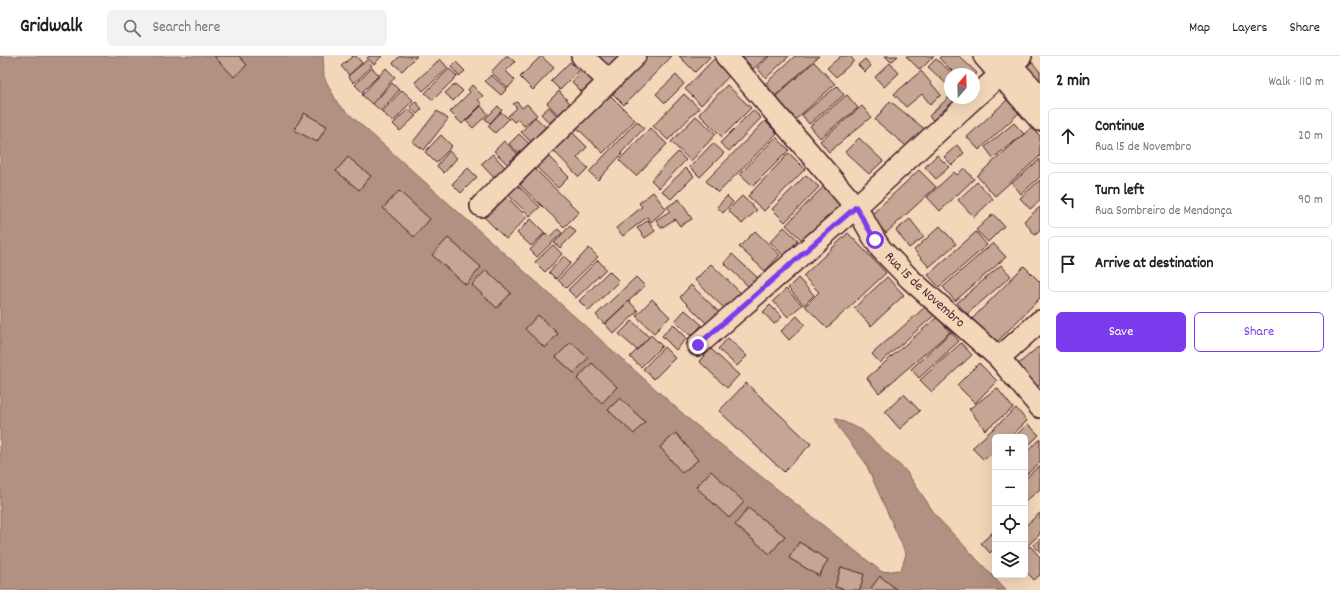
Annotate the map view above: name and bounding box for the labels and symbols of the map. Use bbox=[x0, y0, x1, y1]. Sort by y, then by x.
north arrow bbox=[944, 68, 980, 104]
route start bbox=[866, 231, 884, 249]
street label: Rua 15 de Novembro bbox=[879, 248, 969, 333]
route end bbox=[689, 336, 707, 354]

